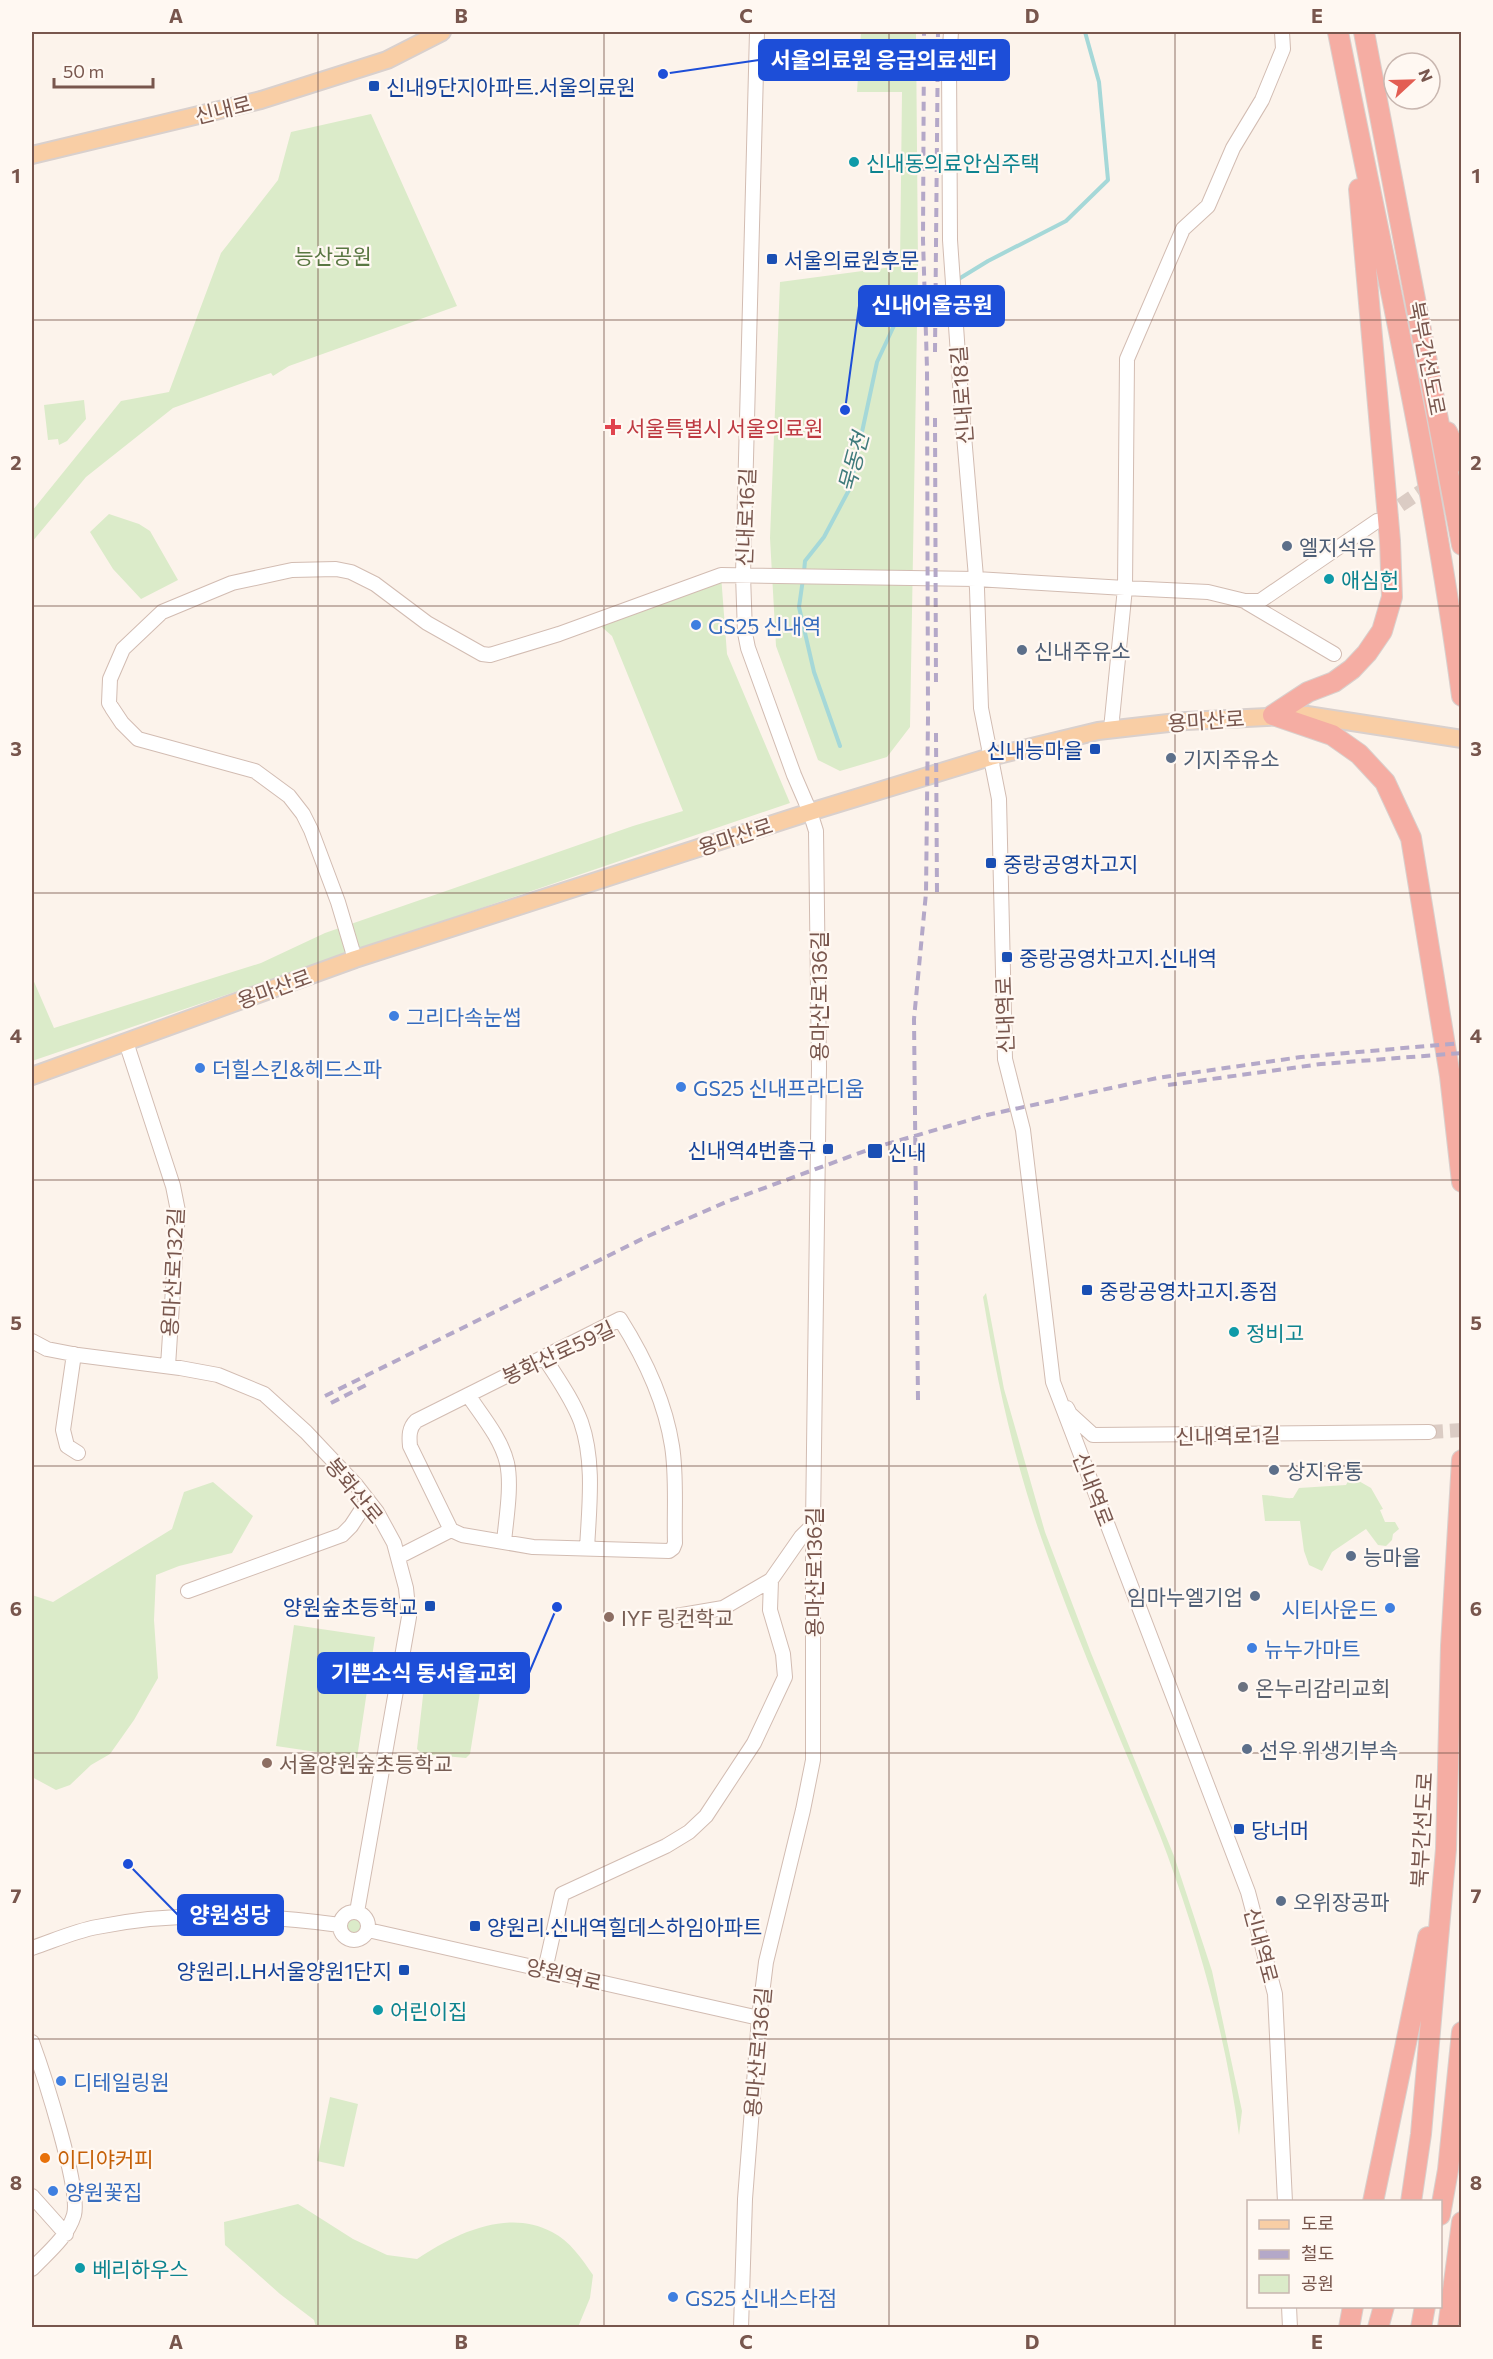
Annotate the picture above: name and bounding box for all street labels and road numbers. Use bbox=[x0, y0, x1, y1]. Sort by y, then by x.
street label: 신내로 bbox=[192, 90, 254, 128]
street label: 북부간선도로 bbox=[1405, 299, 1451, 417]
street label: 신내로18길 bbox=[945, 345, 977, 445]
street label: 신내로16길 bbox=[731, 467, 759, 567]
street label: 용마산로 bbox=[1167, 705, 1245, 735]
street label: 용마산로 bbox=[694, 812, 776, 860]
street label: 용마산로136길 bbox=[806, 931, 831, 1061]
street label: 용마산로 bbox=[233, 963, 315, 1013]
street label: 신내역로 bbox=[990, 976, 1018, 1054]
street label: 용마산로132길 bbox=[156, 1207, 188, 1337]
street label: 봉화산로59길 bbox=[498, 1315, 618, 1389]
street label: 신내역로1길 bbox=[1175, 1422, 1281, 1448]
street label: 신내역로 bbox=[1068, 1448, 1120, 1530]
street label: 봉화산로 bbox=[321, 1452, 389, 1528]
street label: 용마산로136길 bbox=[801, 1507, 826, 1637]
street label: 북부간선도로 bbox=[1405, 1771, 1437, 1889]
street label: 신내역로 bbox=[1240, 1904, 1284, 1986]
street label: 양원역로 bbox=[524, 1953, 604, 1995]
street label: 용마산로136길 bbox=[739, 1986, 775, 2118]

